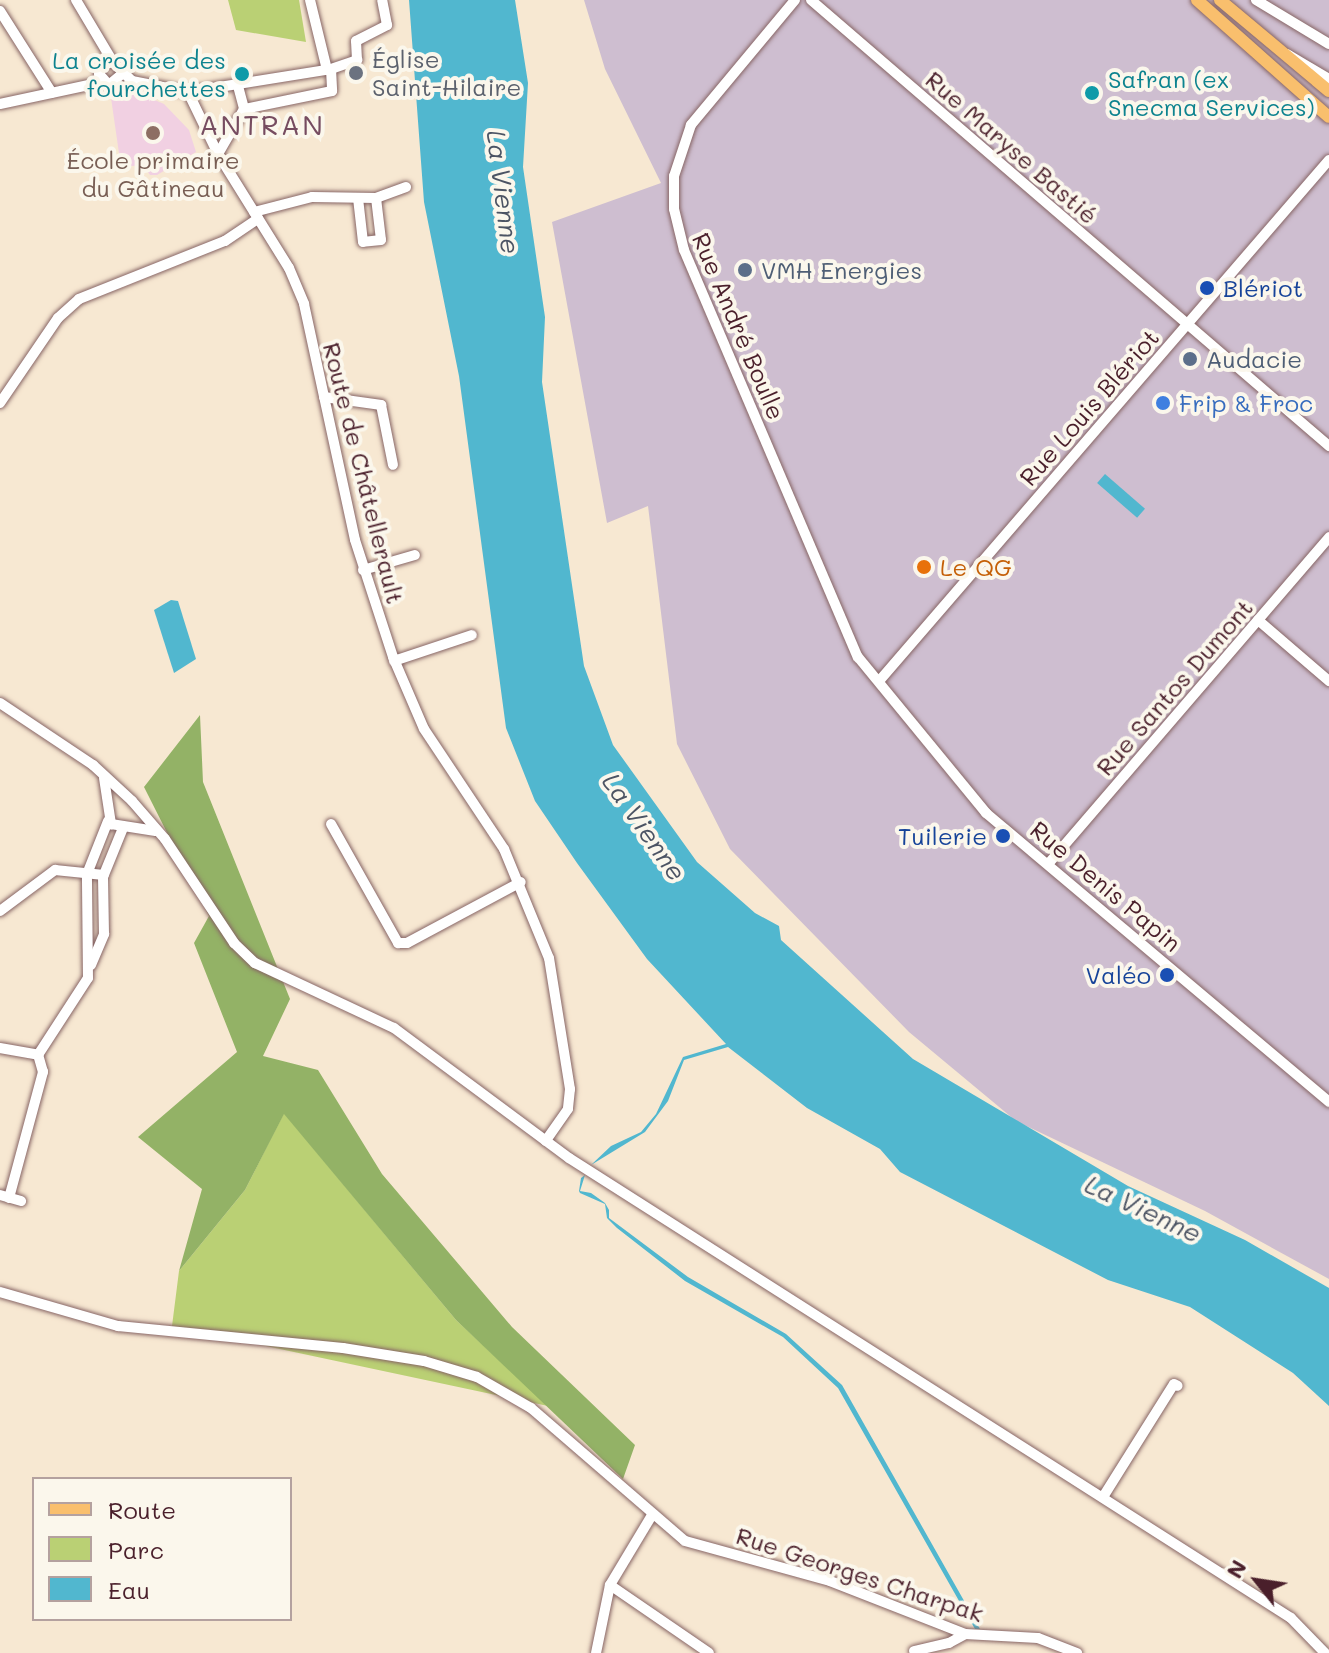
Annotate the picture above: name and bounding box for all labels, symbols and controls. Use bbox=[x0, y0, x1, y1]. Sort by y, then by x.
place label: Église Saint-Hilaire bbox=[372, 45, 521, 101]
place label: La croisée des fourchettes bbox=[52, 46, 226, 102]
marker: Église Saint-Hilaire bbox=[347, 64, 365, 82]
marker: La croisée des fourchettes bbox=[233, 65, 251, 83]
street label: Rue Maryse Bastié bbox=[920, 65, 1104, 229]
place label: Safran (ex Snecma Services) bbox=[1108, 65, 1315, 121]
marker: Safran (ex Snecma Services) bbox=[1083, 84, 1101, 102]
district label: ANTRAN bbox=[199, 107, 325, 141]
marker: École primaire du Gâtineau bbox=[144, 124, 162, 142]
water label: La Vienne bbox=[480, 128, 526, 256]
place label: École primaire du Gâtineau bbox=[66, 146, 240, 202]
street label: Rue André Boulle bbox=[687, 228, 791, 424]
place label: VMH Energies bbox=[761, 256, 922, 284]
marker: VMH Energies bbox=[736, 261, 754, 279]
place label: Blériot bbox=[1223, 274, 1303, 302]
marker: Blériot bbox=[1198, 279, 1216, 297]
street label: Rue Louis Blériot bbox=[1013, 323, 1165, 491]
street label: Route de Châtellerault bbox=[318, 339, 410, 607]
place label: Audacie bbox=[1206, 345, 1302, 373]
marker: Audacie bbox=[1181, 350, 1199, 368]
place label: Frip & Froc bbox=[1179, 389, 1313, 417]
marker: Frip & Froc bbox=[1154, 394, 1172, 412]
place label: Le QG bbox=[940, 553, 1012, 581]
marker: Le QG bbox=[915, 558, 933, 576]
street label: Rue Santos Dumont bbox=[1090, 593, 1258, 781]
water label: La Vienne bbox=[596, 767, 692, 887]
street label: Rue Denis Papin bbox=[1025, 815, 1187, 957]
place label: Tuilerie bbox=[898, 822, 987, 850]
marker: Tuilerie bbox=[994, 827, 1012, 845]
place label: Valéo bbox=[1086, 961, 1151, 989]
marker: Valéo bbox=[1158, 966, 1176, 984]
water label: La Vienne bbox=[1080, 1169, 1206, 1249]
legend bbox=[32, 1477, 292, 1621]
text: Route bbox=[108, 1494, 176, 1525]
street label: Rue Georges Charpak bbox=[733, 1520, 987, 1628]
text: Parc bbox=[108, 1534, 164, 1565]
north arrow bbox=[1217, 1541, 1297, 1621]
text: N bbox=[1219, 1554, 1253, 1583]
text: Eau bbox=[108, 1574, 150, 1605]

